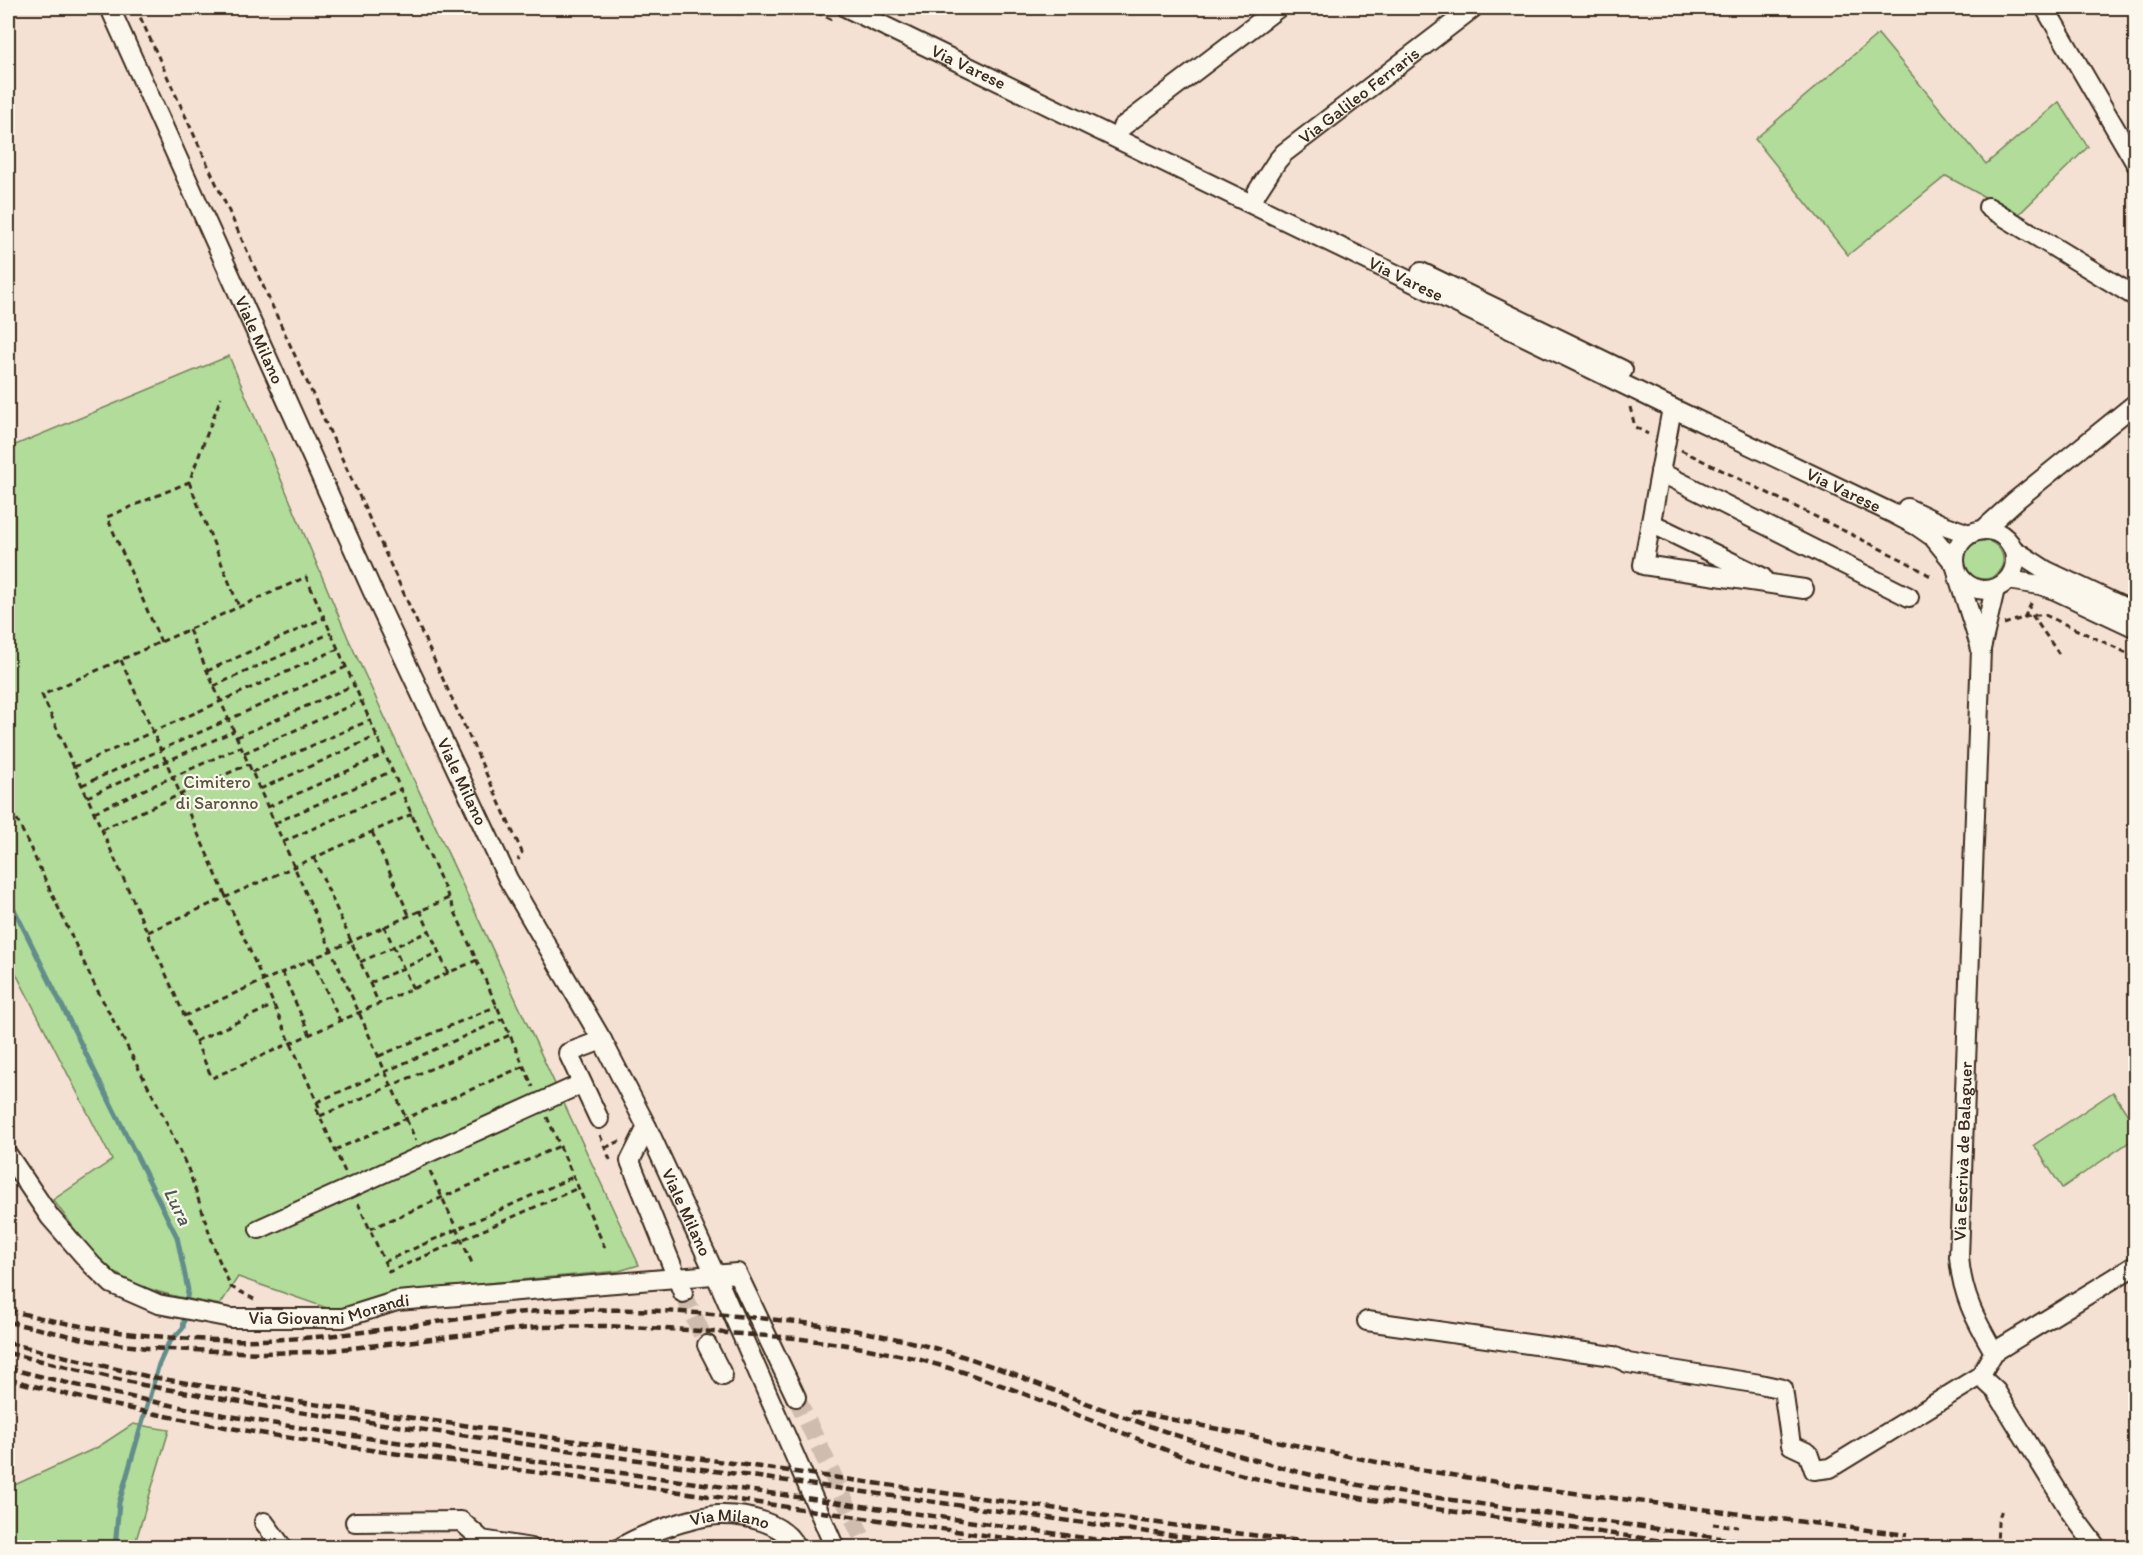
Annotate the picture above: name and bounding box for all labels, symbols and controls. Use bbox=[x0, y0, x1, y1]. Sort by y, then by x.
street label: Via Varese bbox=[927, 39, 1009, 94]
street label: Via Galileo Ferraris bbox=[1294, 42, 1424, 149]
street label: Via Varese bbox=[1365, 251, 1447, 306]
street label: Viale Milano bbox=[230, 292, 289, 387]
street label: Via Varese bbox=[1803, 463, 1885, 517]
street label: Viale Milano bbox=[432, 734, 492, 829]
park label: Cimitero di Saronno bbox=[176, 771, 259, 814]
street label: Via Escrivà de Balaguer bbox=[1949, 1061, 1977, 1241]
street label: Viale Milano bbox=[657, 1165, 716, 1260]
water label: Lura bbox=[159, 1183, 198, 1230]
street label: Via Giovanni Morandi bbox=[249, 1289, 410, 1329]
street label: Via Milano bbox=[688, 1504, 773, 1534]

